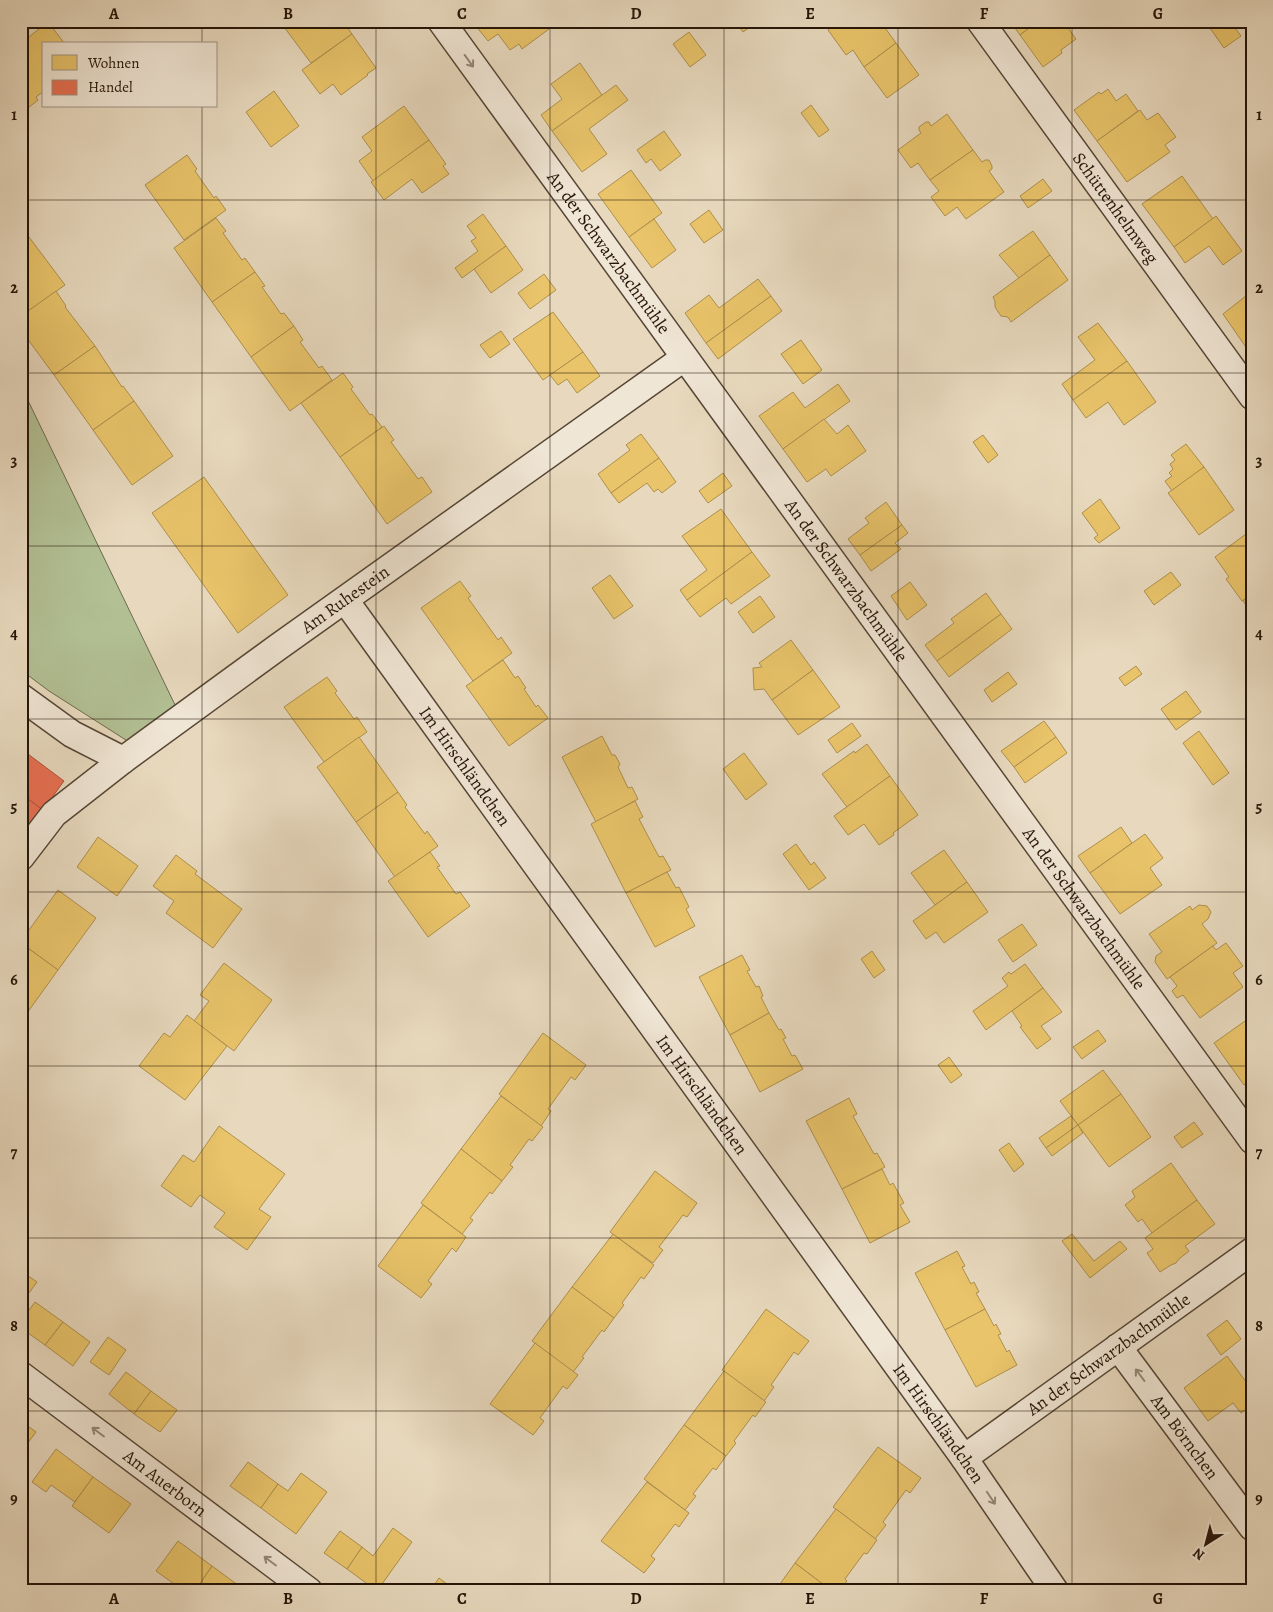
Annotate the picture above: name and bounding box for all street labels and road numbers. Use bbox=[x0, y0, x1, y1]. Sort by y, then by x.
street label: Schüttenhelmweg bbox=[1067, 147, 1164, 269]
street label: An der Schwarzbachmühle bbox=[541, 166, 676, 339]
street label: An der Schwarzbachmühle bbox=[779, 493, 914, 667]
street label: Am Ruhestein bbox=[295, 560, 394, 639]
street label: Im Hirschländchen bbox=[414, 702, 516, 831]
street label: An der Schwarzbachmühle bbox=[1016, 821, 1151, 995]
street label: Im Hirschländchen bbox=[651, 1030, 753, 1160]
street label: An der Schwarzbachmühle bbox=[1021, 1287, 1195, 1422]
street label: Im Hirschländchen bbox=[887, 1358, 990, 1488]
street label: Am Börnchen bbox=[1145, 1389, 1225, 1484]
street label: Am Auerborn bbox=[118, 1443, 212, 1522]

